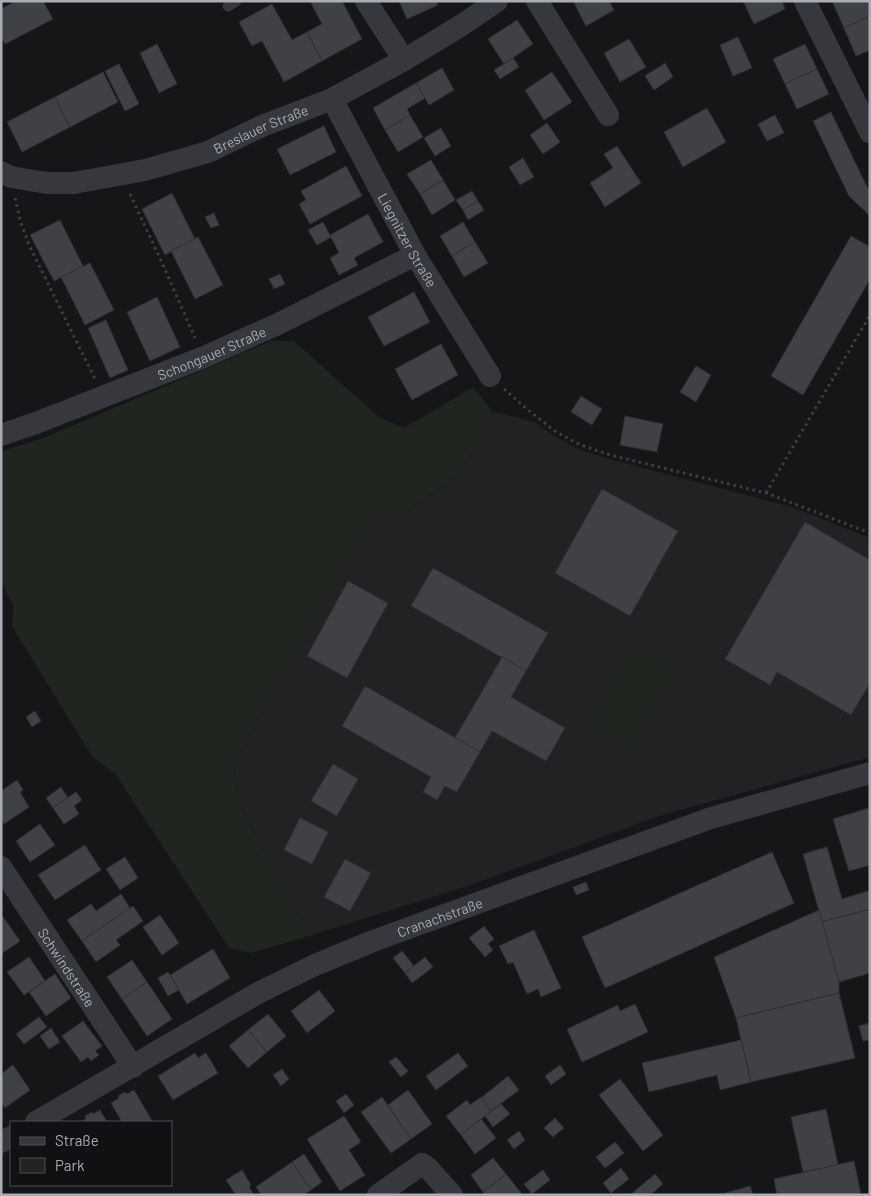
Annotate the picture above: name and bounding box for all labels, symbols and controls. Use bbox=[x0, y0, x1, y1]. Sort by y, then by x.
street label: Breslauer Straße bbox=[210, 101, 310, 157]
street label: Liegnitzer Straße bbox=[375, 190, 441, 290]
street label: Schongauer Straße bbox=[155, 322, 268, 383]
street label: Cranachstraße bbox=[395, 893, 485, 940]
street label: Schwindstraße bbox=[35, 924, 99, 1010]
legend bbox=[10, 1121, 172, 1186]
text: Straße bbox=[55, 1131, 99, 1149]
text: Park bbox=[55, 1156, 85, 1174]

